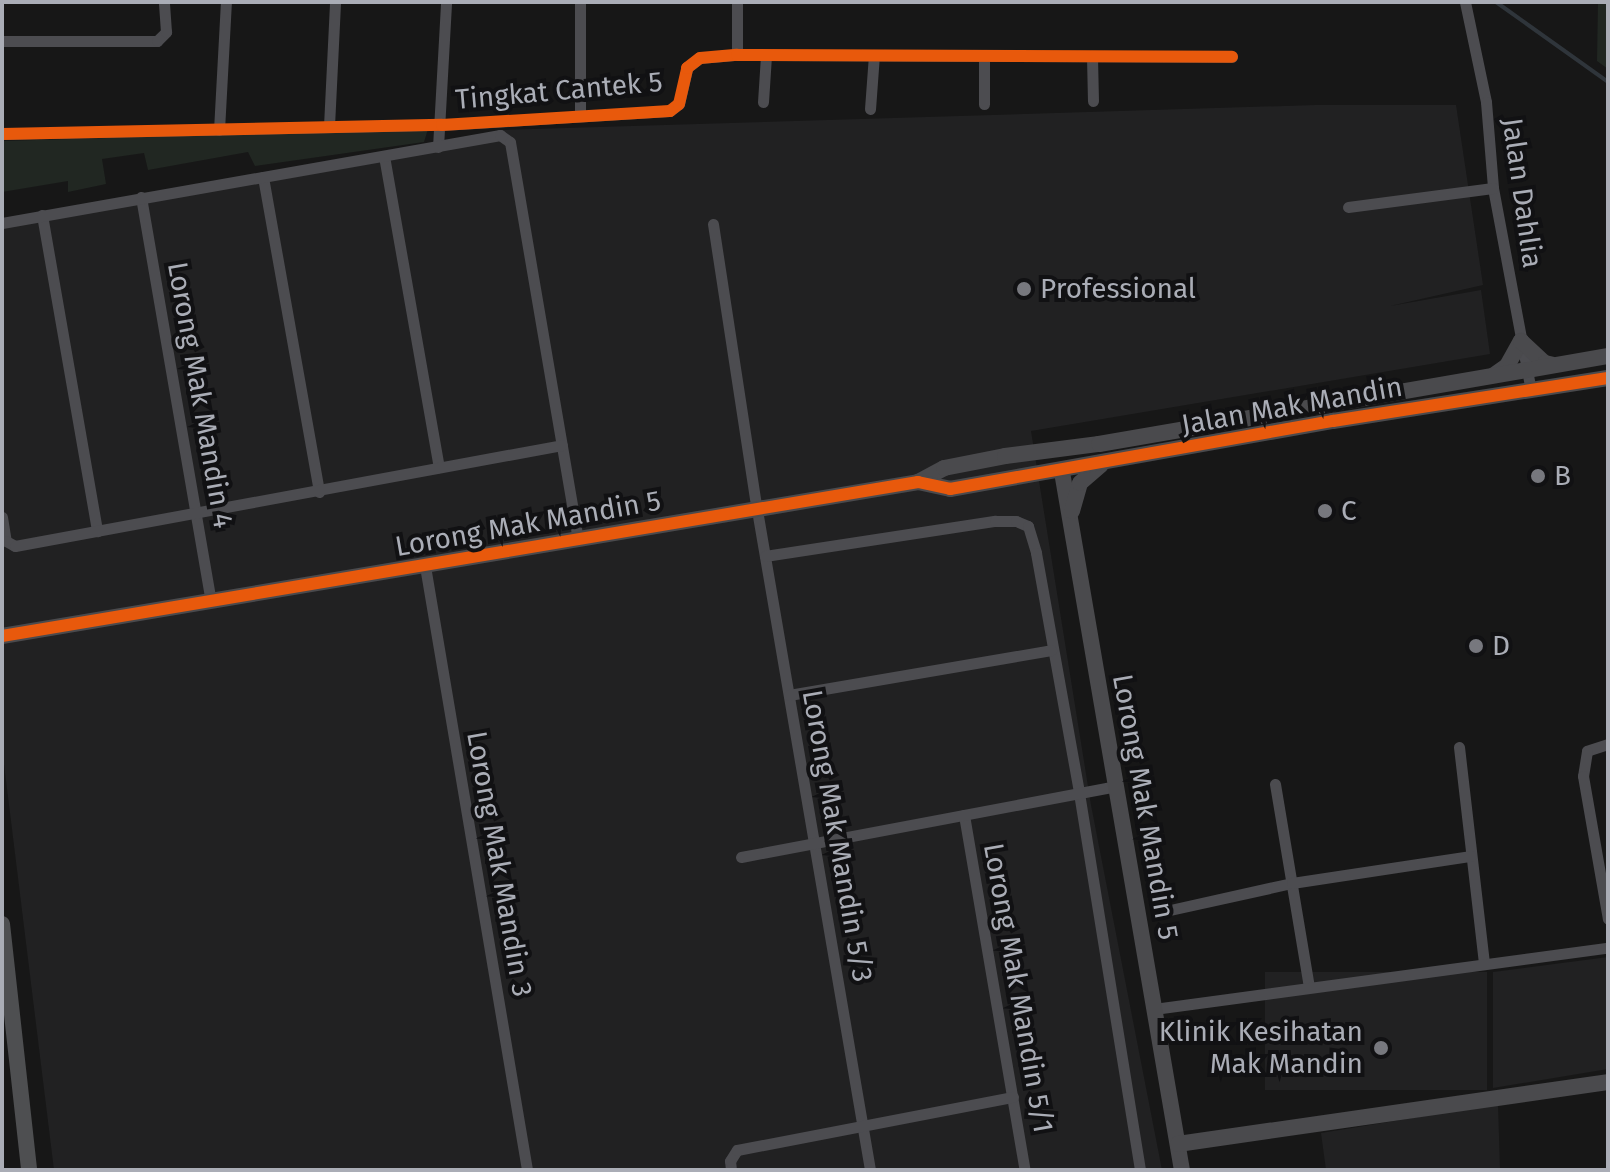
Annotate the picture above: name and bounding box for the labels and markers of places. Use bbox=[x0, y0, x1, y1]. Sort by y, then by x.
place label: Professional bbox=[1040, 272, 1196, 306]
marker: Professional bbox=[1015, 280, 1033, 298]
place label: B bbox=[1554, 459, 1571, 493]
marker: B bbox=[1529, 467, 1547, 485]
place label: C bbox=[1341, 494, 1357, 528]
marker: C bbox=[1316, 502, 1334, 520]
place label: D bbox=[1492, 629, 1510, 663]
marker: D bbox=[1467, 637, 1485, 655]
place label: Klinik Kesihatan Mak Mandin bbox=[1159, 1015, 1363, 1081]
marker: Klinik Kesihatan Mak Mandin bbox=[1370, 1037, 1392, 1059]

